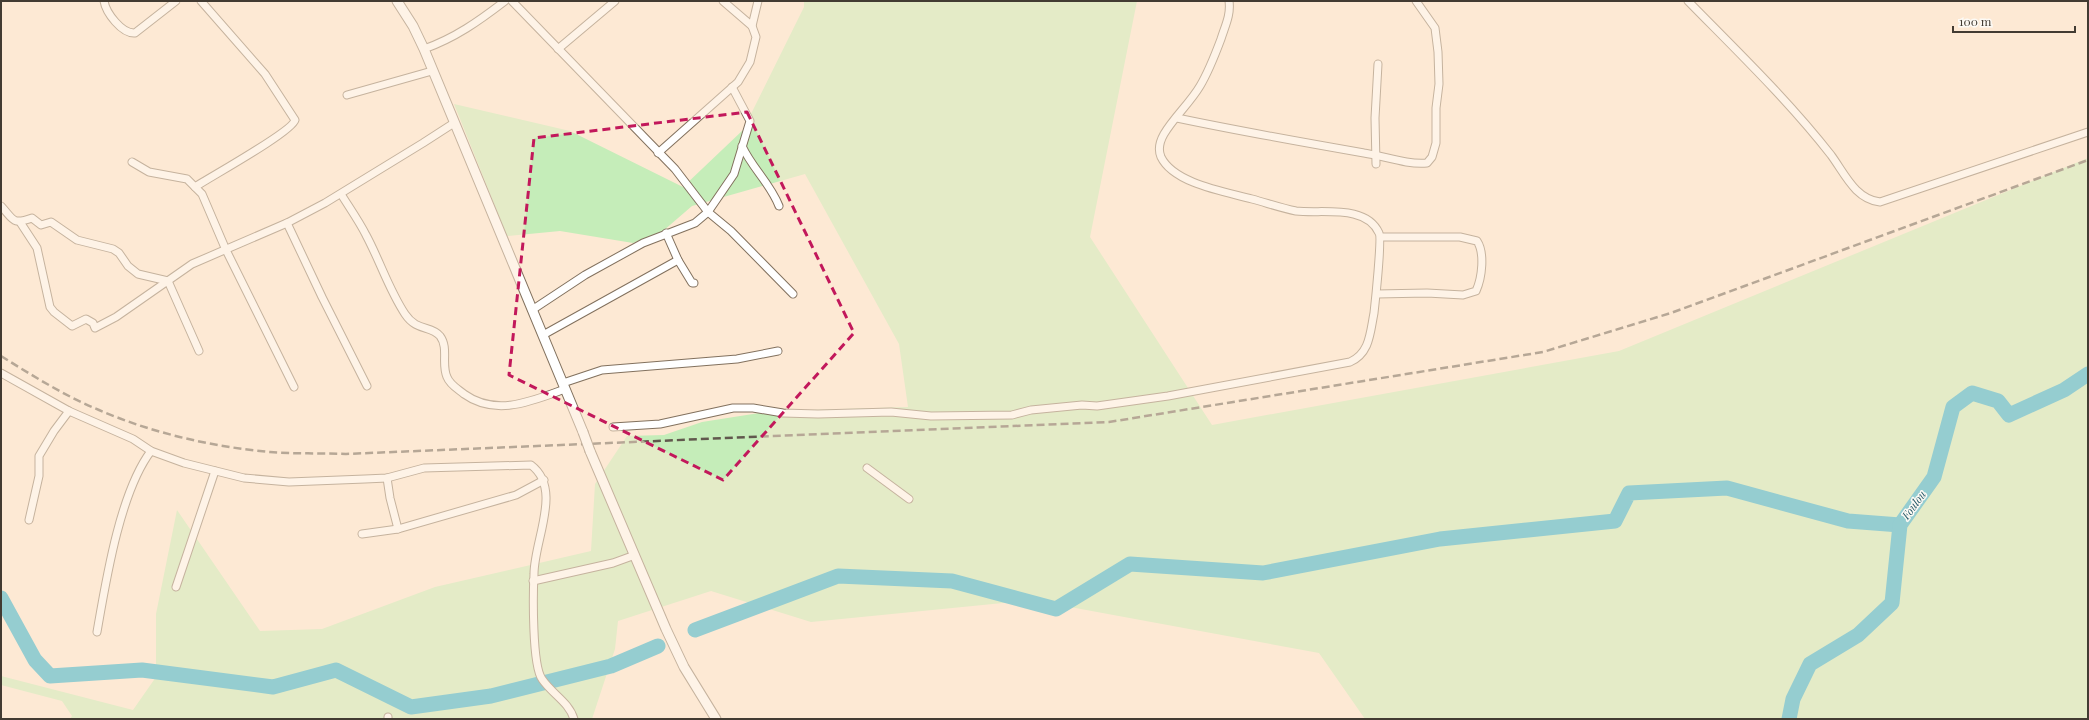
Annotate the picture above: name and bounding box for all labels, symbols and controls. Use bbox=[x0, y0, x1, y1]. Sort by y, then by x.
scale bar bbox=[1953, 8, 2075, 34]
text: 100 m bbox=[1959, 13, 1992, 29]
water label: Foulou bbox=[1898, 487, 1929, 523]

